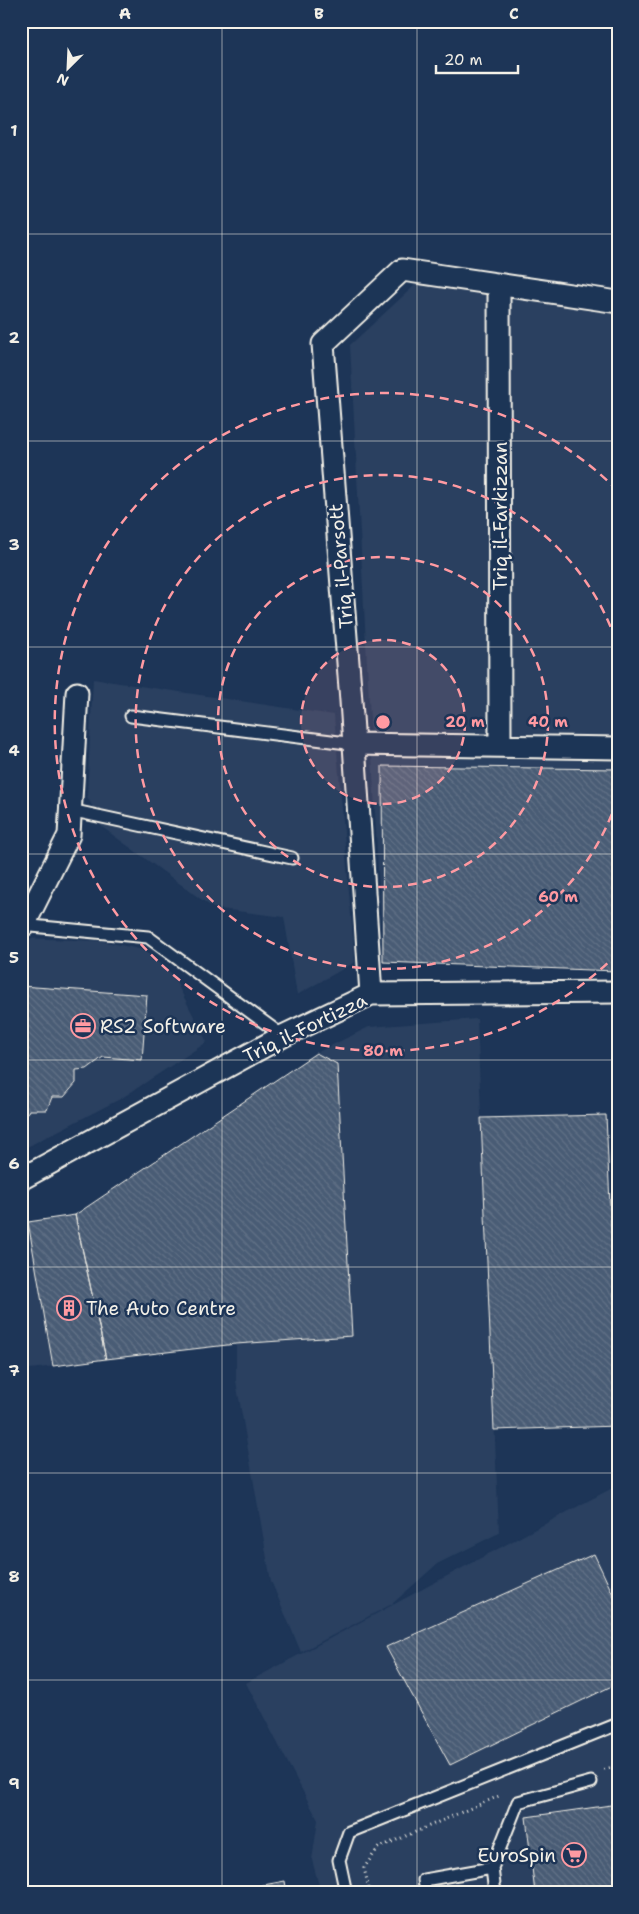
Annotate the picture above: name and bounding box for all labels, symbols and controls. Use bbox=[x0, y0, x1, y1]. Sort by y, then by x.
text: A bbox=[119, 3, 131, 24]
text: B bbox=[314, 3, 324, 24]
text: C bbox=[509, 3, 519, 24]
north arrow bbox=[42, 42, 92, 92]
scale bar bbox=[436, 42, 519, 74]
text: 20 m bbox=[444, 50, 483, 70]
text: N bbox=[54, 69, 71, 90]
text: 1 bbox=[10, 120, 18, 141]
text: 2 bbox=[8, 327, 20, 348]
street label: Triq il-Farkizzan bbox=[488, 442, 513, 590]
street label: Triq il-Parsott bbox=[323, 502, 359, 630]
text: 3 bbox=[8, 534, 20, 555]
text: 20 m bbox=[445, 712, 485, 732]
text: 40 m bbox=[528, 712, 568, 732]
centre of rings bbox=[374, 713, 392, 731]
text: 4 bbox=[8, 740, 20, 761]
text: 60 m bbox=[538, 887, 578, 907]
text: 5 bbox=[9, 947, 19, 968]
street label: Triq il-Fortizza bbox=[239, 987, 371, 1069]
office icon: RS2 Software bbox=[70, 1013, 96, 1039]
place label: RS2 Software bbox=[100, 1014, 226, 1039]
text: 80 m bbox=[363, 1041, 403, 1061]
text: 6 bbox=[8, 1153, 20, 1174]
building icon: The Auto Centre bbox=[56, 1295, 82, 1321]
place label: The Auto Centre bbox=[86, 1296, 236, 1321]
text: 7 bbox=[8, 1360, 20, 1381]
text: 8 bbox=[8, 1566, 20, 1587]
text: 9 bbox=[8, 1773, 20, 1794]
supermarket icon: EuroSpin bbox=[561, 1842, 587, 1868]
place label: EuroSpin bbox=[477, 1843, 556, 1868]

